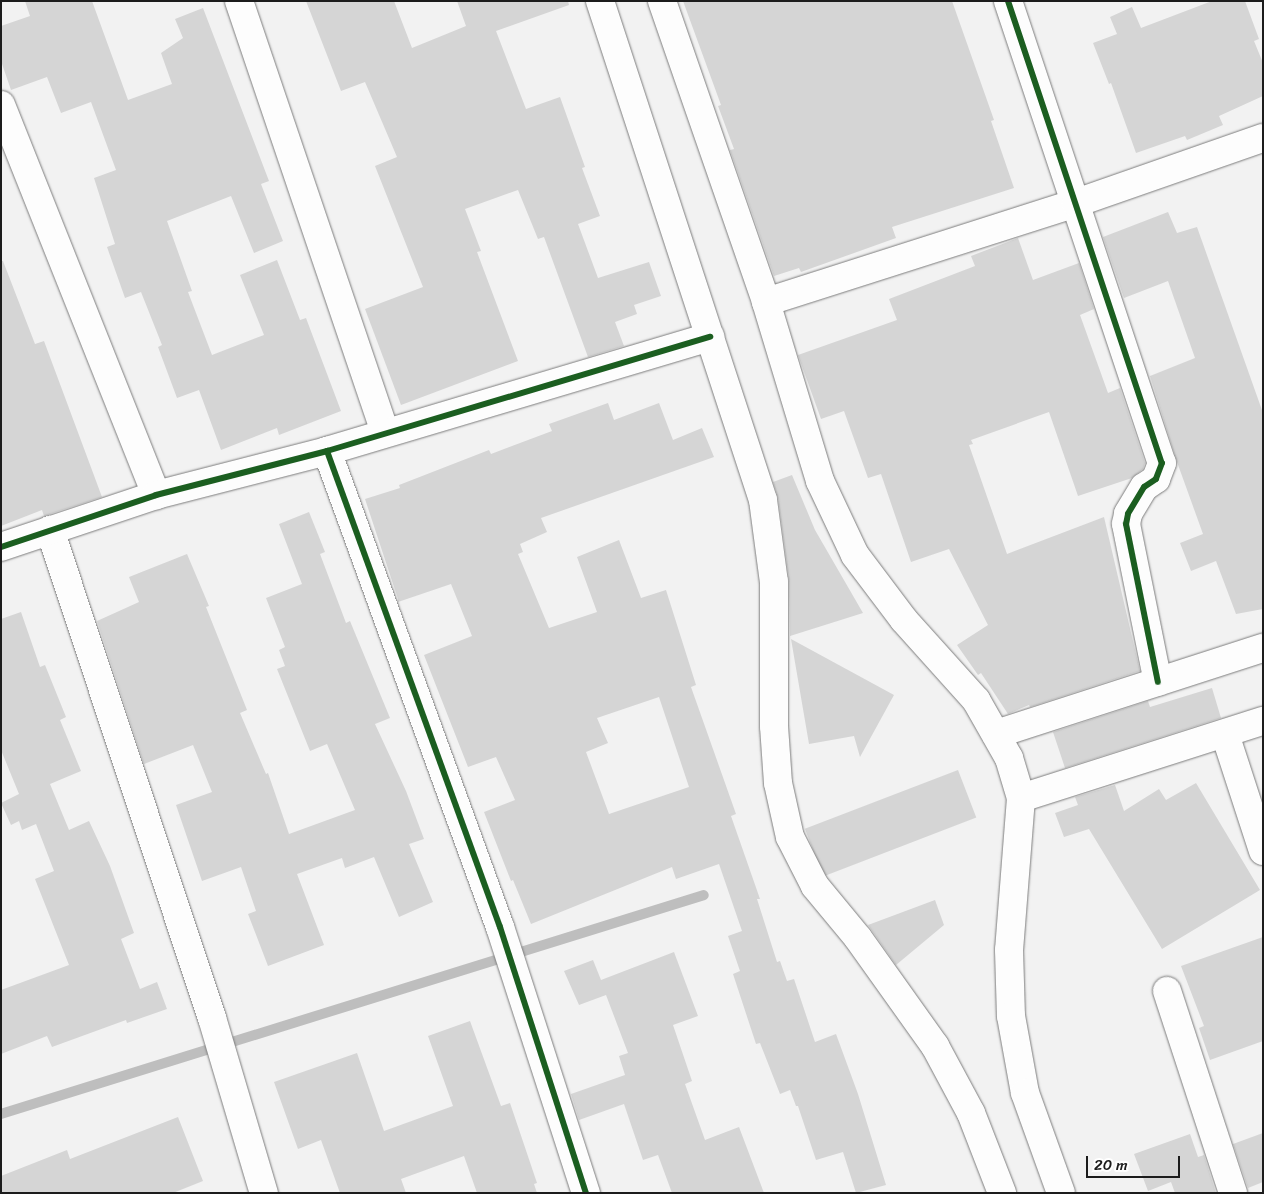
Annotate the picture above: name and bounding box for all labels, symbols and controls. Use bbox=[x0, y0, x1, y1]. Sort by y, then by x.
scale bar bbox=[1089, 1146, 1183, 1178]
text: 20 m bbox=[1094, 1152, 1128, 1178]

